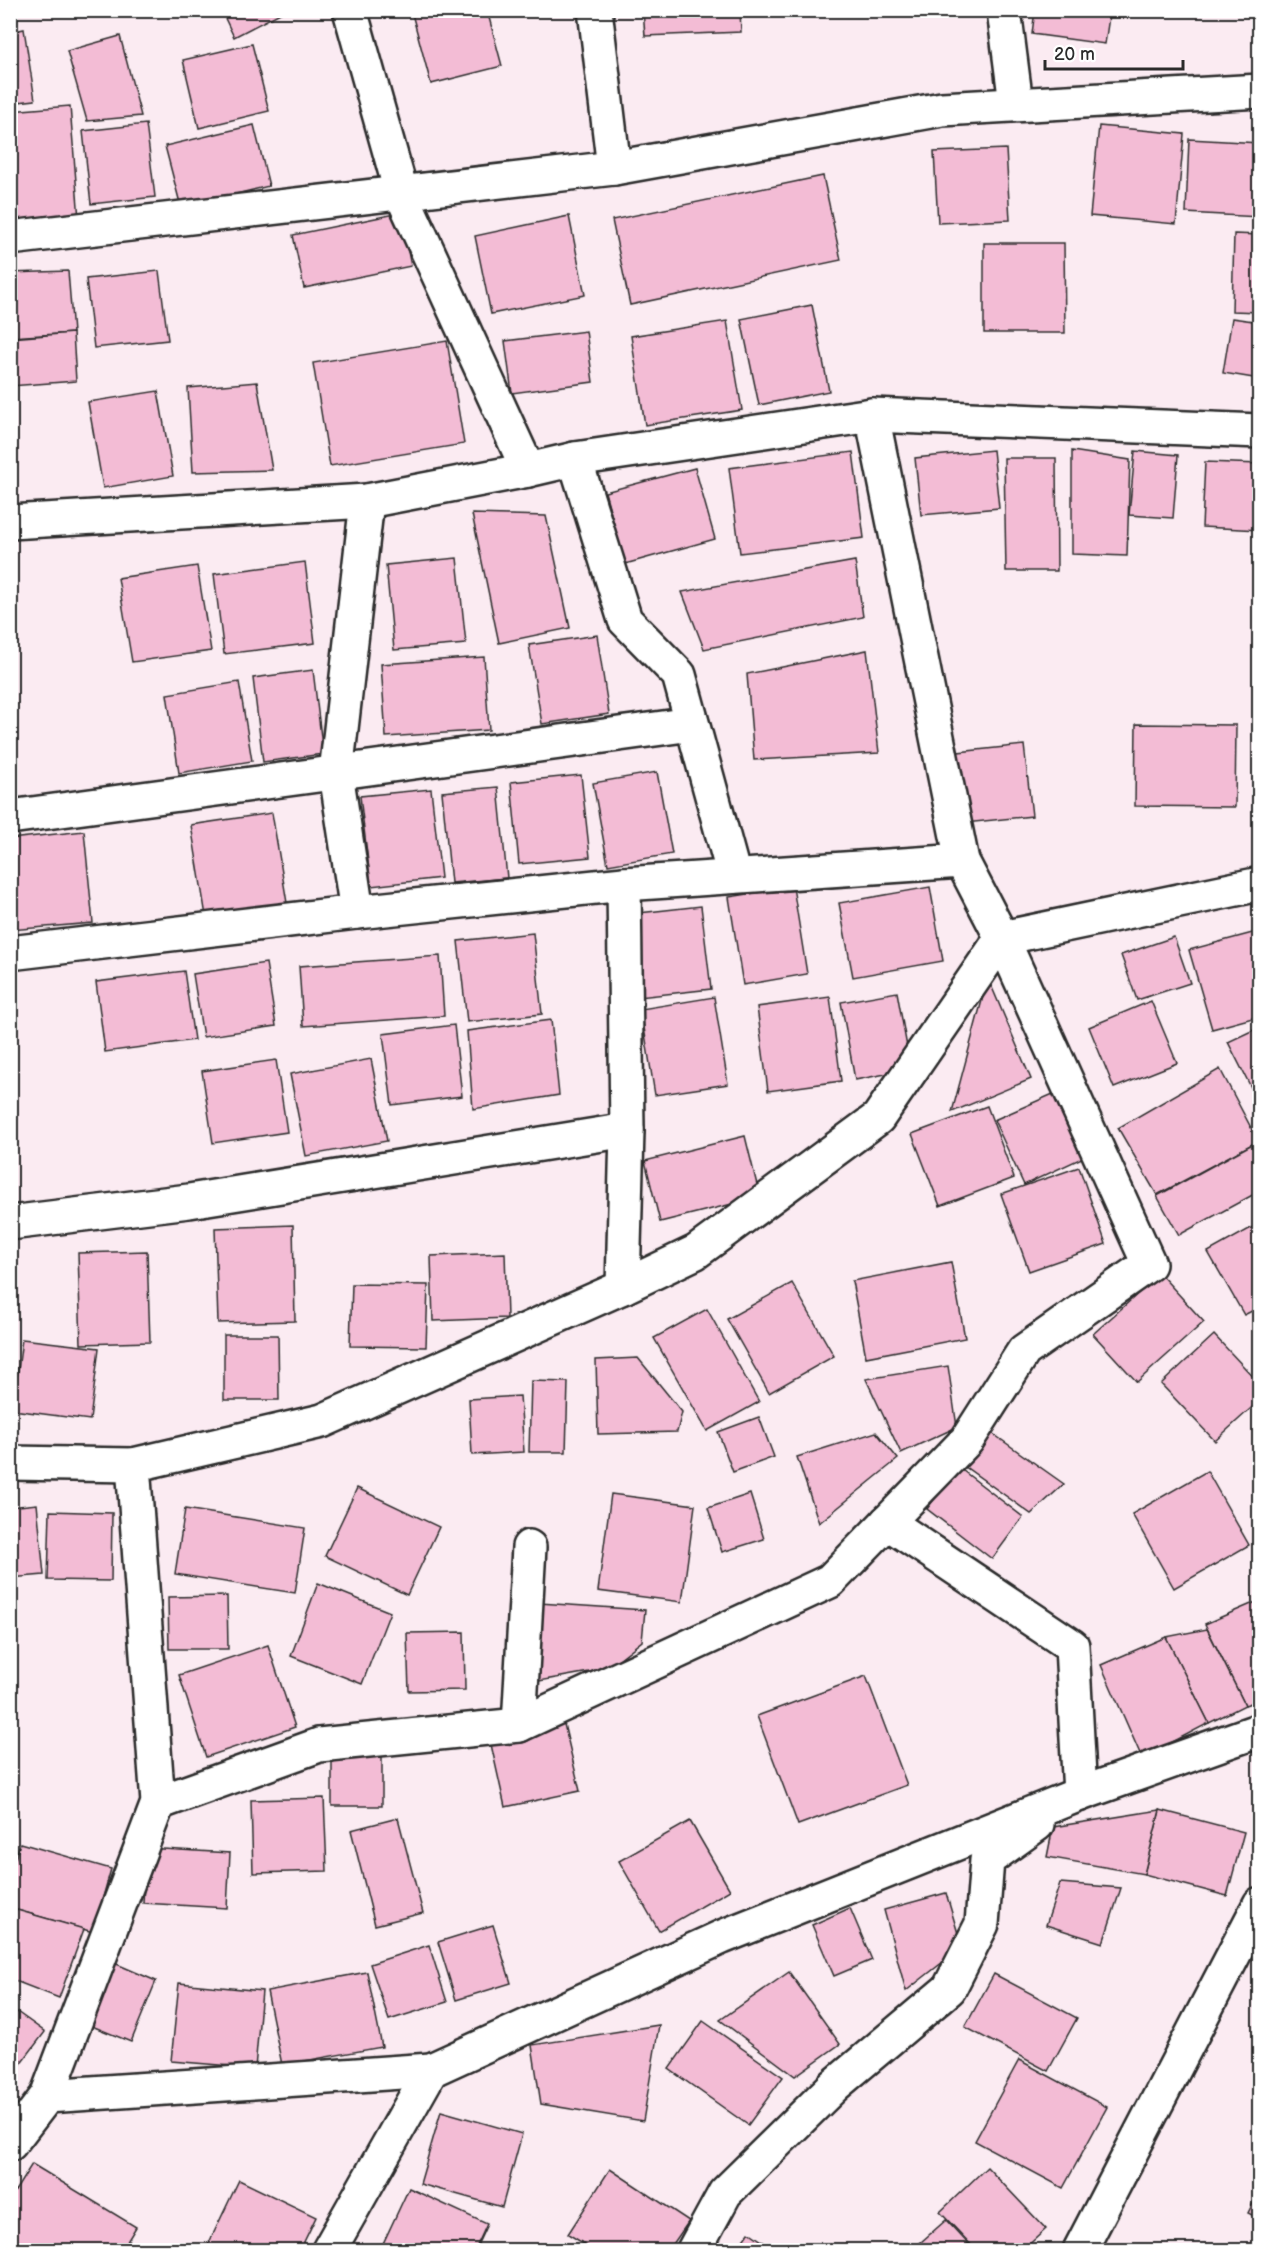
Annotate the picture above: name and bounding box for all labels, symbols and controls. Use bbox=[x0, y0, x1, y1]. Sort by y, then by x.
scale bar bbox=[1045, 33, 1183, 71]
text: 20 m bbox=[1054, 44, 1095, 65]

